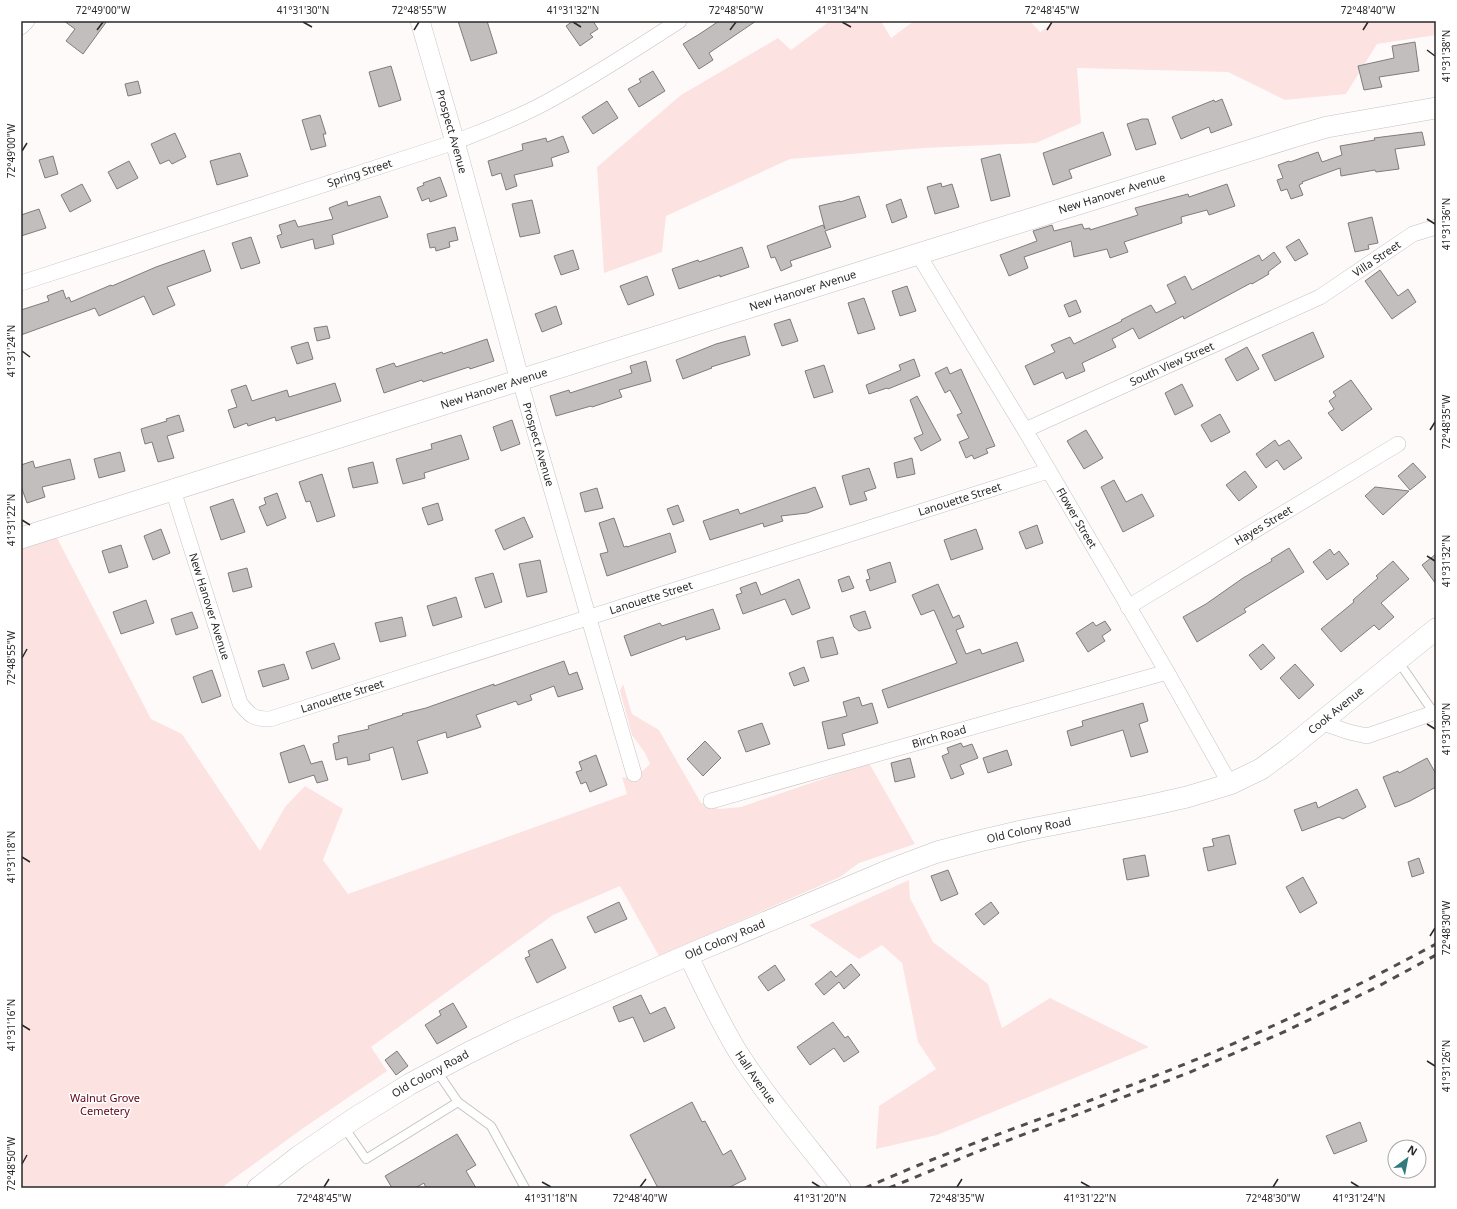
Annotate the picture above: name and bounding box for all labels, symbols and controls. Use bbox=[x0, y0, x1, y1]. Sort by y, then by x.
text: 72°49'00"W bbox=[76, 3, 131, 17]
text: 41°31'30"N bbox=[277, 3, 329, 17]
text: 72°48'55"W bbox=[392, 3, 447, 17]
text: 41°31'32"N bbox=[547, 3, 599, 17]
text: 72°48'50"W bbox=[709, 3, 764, 17]
text: 41°31'34"N bbox=[816, 3, 868, 17]
text: 72°48'45"W bbox=[1025, 3, 1080, 17]
text: 72°48'40"W bbox=[1341, 3, 1396, 17]
text: 41°31'38"N bbox=[1439, 30, 1453, 82]
street label: Prospect Avenue bbox=[433, 88, 471, 175]
text: 72°49'00"W bbox=[4, 123, 18, 178]
street label: Spring Street bbox=[325, 155, 394, 190]
street label: New Hanover Avenue bbox=[1056, 169, 1167, 217]
text: 41°31'36"N bbox=[1439, 198, 1453, 250]
street label: Villa Street bbox=[1349, 237, 1403, 280]
street label: New Hanover Avenue bbox=[747, 266, 858, 314]
text: 41°31'24"N bbox=[4, 325, 18, 377]
street label: South View Street bbox=[1127, 338, 1216, 389]
street label: New Hanover Avenue bbox=[438, 364, 549, 412]
text: 72°48'35"W bbox=[1439, 394, 1453, 449]
street label: Prospect Avenue bbox=[520, 401, 558, 488]
street label: Lanouette Street bbox=[916, 478, 1003, 519]
street label: Flower Street bbox=[1053, 485, 1101, 551]
text: 41°31'22"N bbox=[4, 494, 18, 546]
street label: Hayes Street bbox=[1231, 502, 1295, 548]
text: 41°31'32"N bbox=[1439, 535, 1453, 587]
street label: New Hanover Avenue bbox=[186, 551, 234, 662]
street label: Lanouette Street bbox=[607, 577, 694, 617]
text: 72°48'55"W bbox=[4, 630, 18, 685]
street label: Lanouette Street bbox=[299, 675, 385, 716]
street label: Cook Avenue bbox=[1305, 683, 1367, 737]
text: 41°31'30"N bbox=[1439, 703, 1453, 755]
street label: Birch Road bbox=[910, 721, 968, 751]
street label: Old Colony Road bbox=[985, 813, 1072, 846]
text: 41°31'18"N bbox=[4, 831, 18, 883]
text: 72°48'30"W bbox=[1439, 900, 1453, 955]
street label: Old Colony Road bbox=[682, 915, 767, 963]
text: 41°31'16"N bbox=[4, 999, 18, 1051]
text: 41°31'26"N bbox=[1439, 1040, 1453, 1092]
street label: Old Colony Road bbox=[389, 1046, 471, 1101]
street label: Hall Avenue bbox=[732, 1048, 780, 1107]
park label: Walnut Grove Cemetery bbox=[70, 1090, 140, 1118]
text: 72°48'50"W bbox=[4, 1136, 18, 1191]
north arrow bbox=[1387, 1139, 1427, 1179]
text: N bbox=[1405, 1141, 1420, 1159]
text: 72°48'45"W bbox=[297, 1191, 352, 1205]
text: 41°31'18"N bbox=[525, 1191, 577, 1205]
text: 72°48'40"W bbox=[613, 1191, 668, 1205]
text: 41°31'20"N bbox=[794, 1191, 846, 1205]
text: 72°48'35"W bbox=[930, 1191, 985, 1205]
text: 41°31'22"N bbox=[1064, 1191, 1116, 1205]
text: 72°48'30"W bbox=[1246, 1191, 1301, 1205]
text: 41°31'24"N bbox=[1333, 1191, 1385, 1205]

